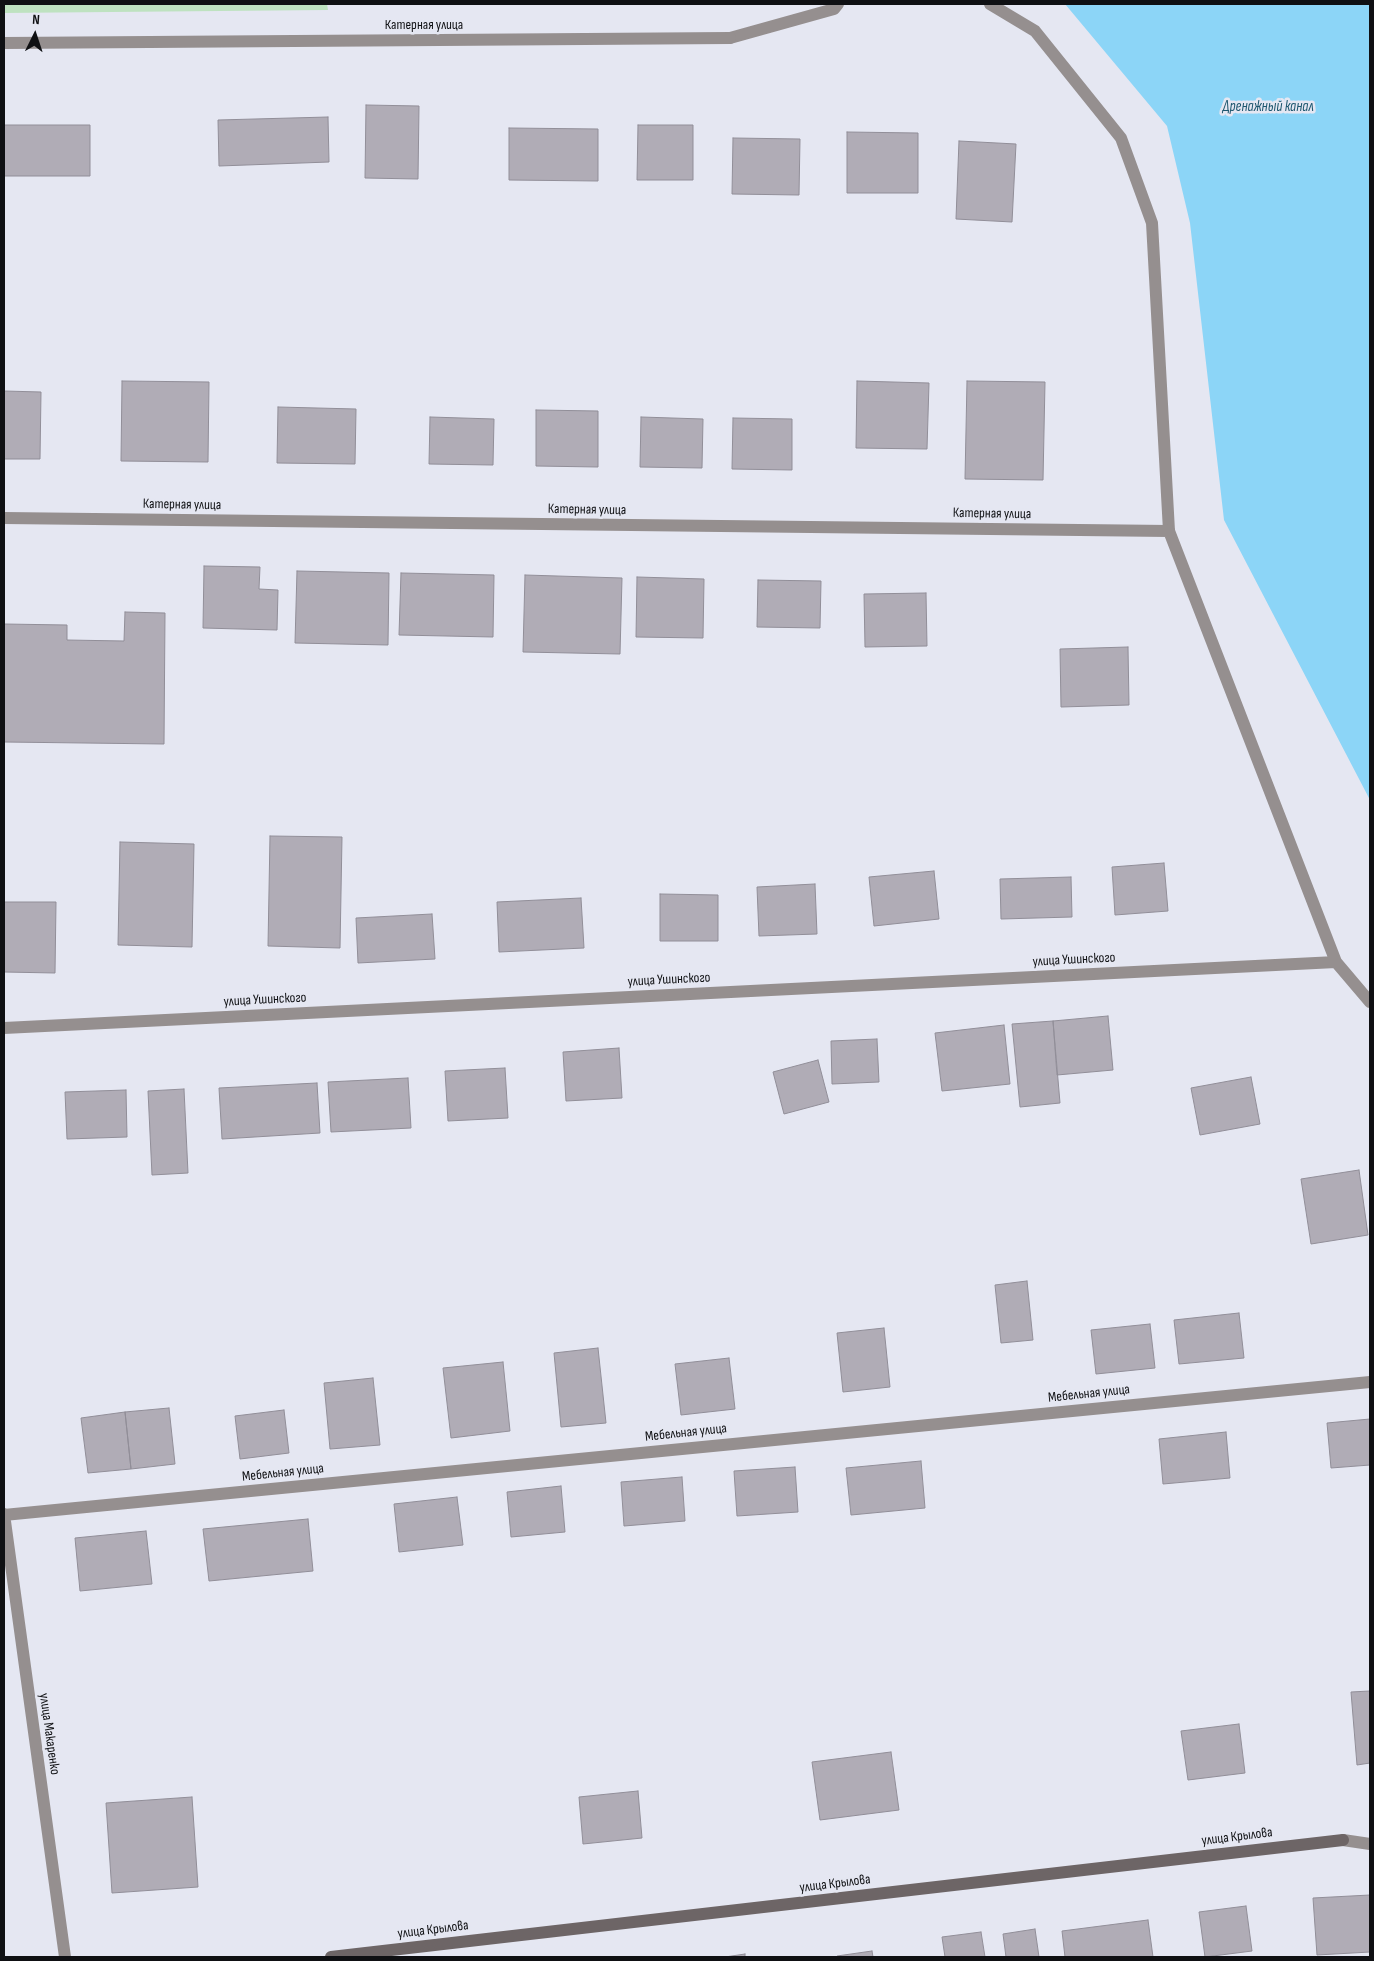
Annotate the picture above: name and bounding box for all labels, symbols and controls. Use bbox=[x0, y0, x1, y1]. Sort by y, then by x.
north arrow bbox=[10, 10, 60, 60]
text: N bbox=[32, 11, 40, 28]
street label: Катерная улица bbox=[385, 17, 463, 33]
water label: Дренажный канал bbox=[1222, 98, 1314, 116]
street label: Катерная улица bbox=[143, 496, 221, 514]
street label: Катерная улица bbox=[548, 501, 626, 519]
street label: Катерная улица bbox=[953, 505, 1031, 523]
street label: улица Ушинского bbox=[1032, 949, 1116, 971]
street label: улица Ушинского bbox=[627, 969, 711, 991]
street label: улица Ушинского bbox=[223, 989, 307, 1011]
street label: Мебельная улица bbox=[1047, 1381, 1131, 1407]
street label: Мебельная улица bbox=[644, 1420, 728, 1446]
street label: Мебельная улица bbox=[241, 1460, 325, 1486]
street label: улица Макаренко bbox=[35, 1692, 63, 1776]
street label: улица Крылова bbox=[1200, 1824, 1274, 1850]
street label: улица Крылова bbox=[798, 1871, 872, 1897]
street label: улица Крылова bbox=[396, 1917, 470, 1943]

